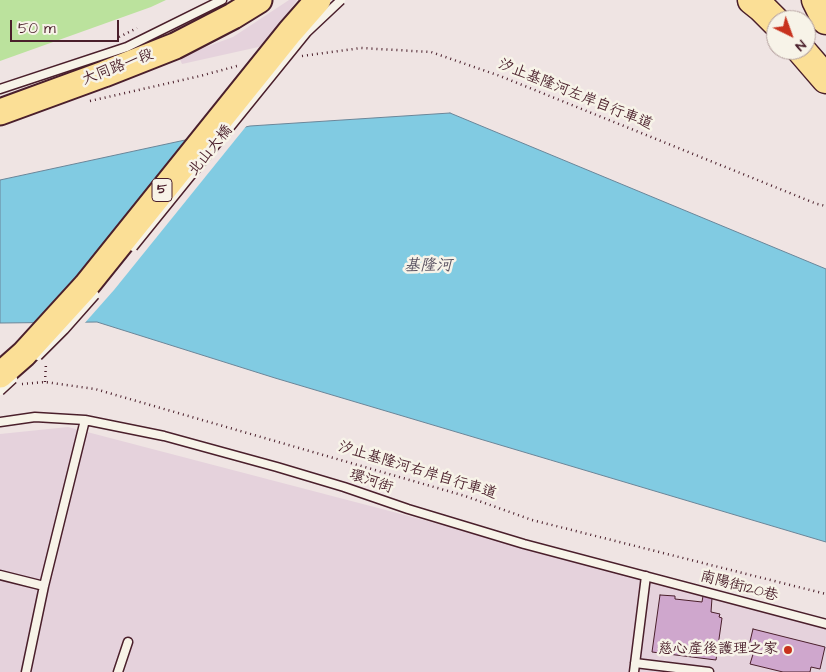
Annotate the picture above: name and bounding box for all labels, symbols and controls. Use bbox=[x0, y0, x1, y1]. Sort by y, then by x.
scale bar bbox=[12, 10, 121, 42]
north arrow bbox=[766, 10, 816, 60]
text: 50 m bbox=[18, 18, 56, 39]
text: N bbox=[790, 35, 810, 56]
street label: 大同路一段 bbox=[80, 46, 156, 90]
street label: 汐止基隆河左岸自行車道 bbox=[495, 56, 655, 134]
street label: 北山大橋 bbox=[185, 122, 237, 180]
road number: 5 bbox=[152, 178, 172, 202]
water label: 基隆河 bbox=[404, 257, 452, 277]
street label: 汐止基隆河右岸自行車道 bbox=[335, 438, 499, 504]
street label: 環河街 bbox=[347, 466, 395, 498]
street label: 南陽街120巷 bbox=[698, 568, 780, 606]
place label: 慈心產後護理之家 bbox=[658, 641, 778, 659]
marker: 慈心產後護理之家 bbox=[782, 644, 794, 656]

